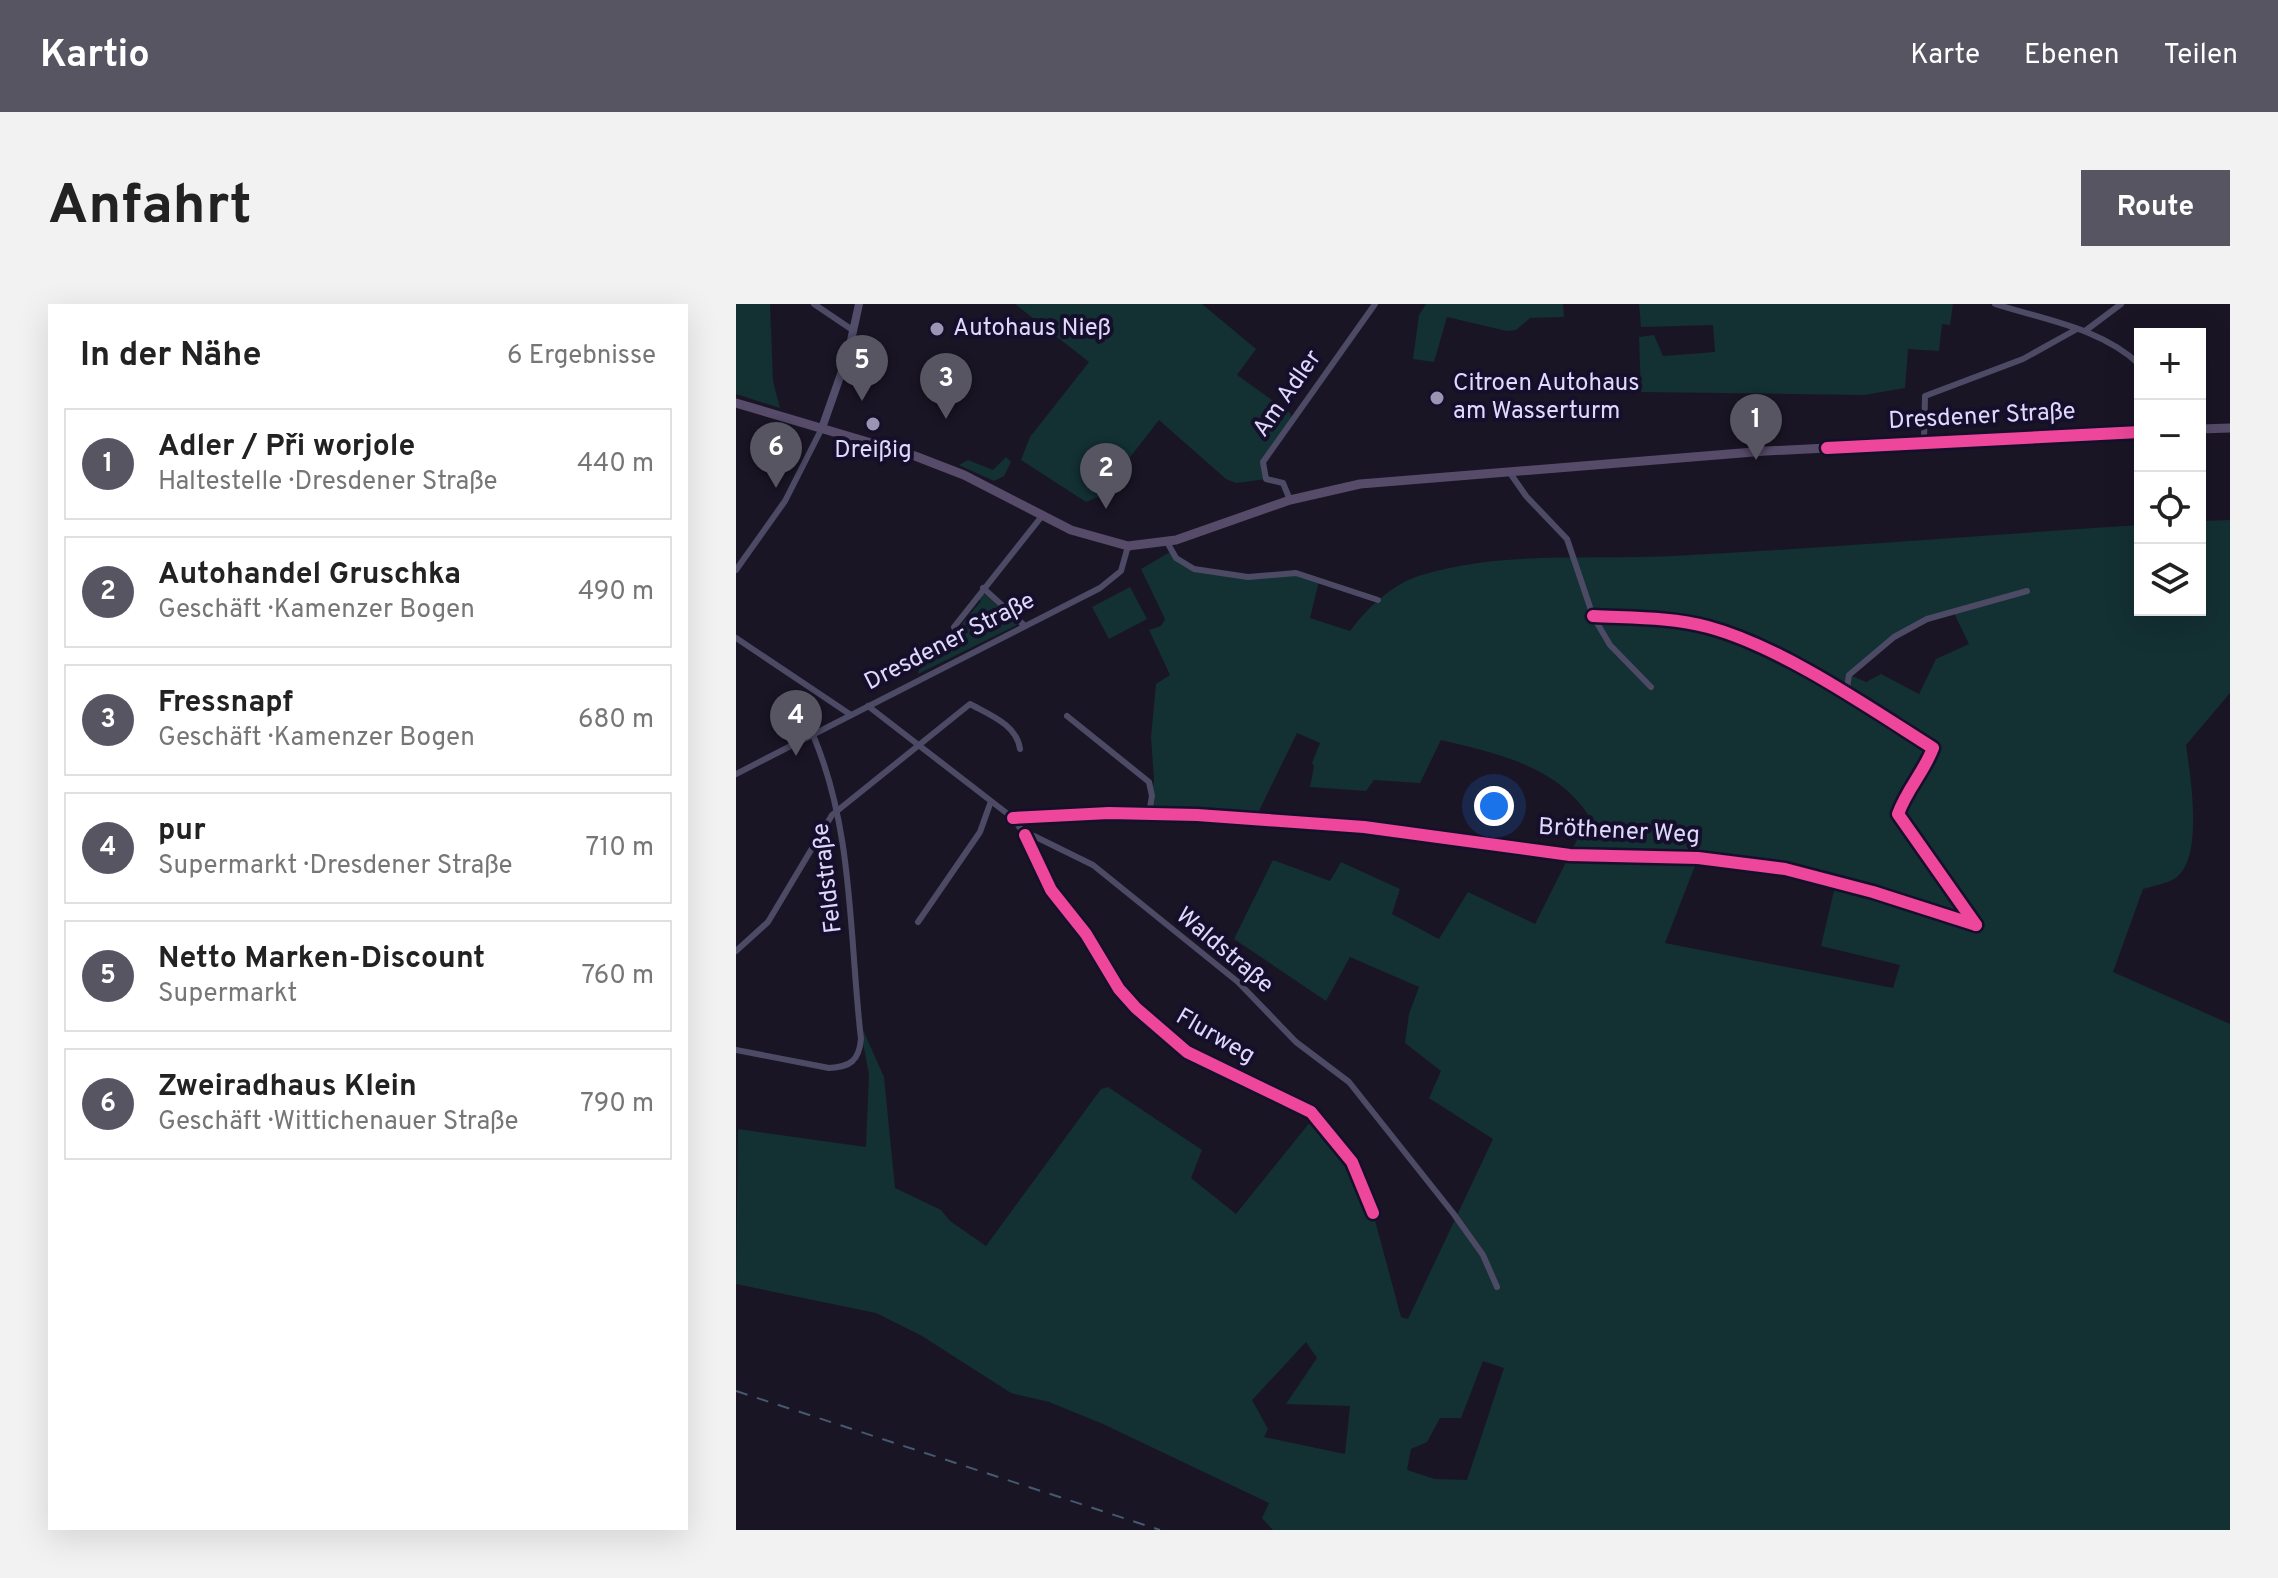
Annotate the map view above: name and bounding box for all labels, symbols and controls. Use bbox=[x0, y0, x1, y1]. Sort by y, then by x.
text: Kartio bbox=[40, 32, 150, 81]
text: Karte bbox=[1910, 38, 1980, 74]
text: Ebenen bbox=[2024, 38, 2120, 74]
text: Teilen bbox=[2164, 38, 2238, 74]
button: Route bbox=[2081, 170, 2230, 246]
text: Anfahrt bbox=[48, 173, 252, 243]
place label: Autohaus Nieß bbox=[953, 314, 1111, 344]
marker: Autohaus Nieß bbox=[928, 320, 946, 338]
map controls bbox=[2134, 328, 2206, 616]
button: + bbox=[2134, 328, 2206, 400]
text: In der Nähe bbox=[80, 335, 262, 378]
pin: 5 bbox=[836, 335, 888, 401]
text: 6 Ergebnisse bbox=[507, 340, 656, 373]
street label: Am Adler bbox=[1247, 345, 1329, 443]
pin: 3 bbox=[920, 353, 972, 419]
place label: Citroen Autohaus am Wasserturm bbox=[1453, 369, 1640, 427]
marker: Citroen Autohaus am Wasserturm bbox=[1428, 389, 1446, 407]
pin: 1 bbox=[1730, 394, 1782, 460]
street label: Dresdener Straße bbox=[1888, 397, 2076, 437]
button: − bbox=[2134, 400, 2206, 472]
marker: Dreißig bbox=[864, 415, 882, 433]
pin: 6 bbox=[750, 422, 802, 488]
text: Adler / Při worjole bbox=[158, 429, 415, 466]
place label: Dreißig bbox=[834, 436, 912, 466]
pin: 2 bbox=[1080, 443, 1132, 509]
text: 1 bbox=[103, 448, 113, 481]
text: 440 m bbox=[577, 448, 654, 481]
text: Haltestelle · Dresdener Straße bbox=[158, 466, 498, 499]
button: locate bbox=[2134, 472, 2206, 544]
button: layers bbox=[2134, 544, 2206, 616]
text: Autohandel Gruschka bbox=[158, 557, 461, 594]
text: 2 bbox=[100, 576, 116, 609]
text: 490 m bbox=[578, 576, 654, 609]
street label: Dresdener Straße bbox=[860, 586, 1040, 698]
text: Geschäft · Kamenzer Bogen bbox=[158, 594, 475, 627]
text: Fressnapf bbox=[158, 685, 293, 722]
pin: 4 bbox=[770, 690, 822, 756]
text: 3 bbox=[100, 704, 116, 737]
text: 680 m bbox=[578, 704, 654, 737]
text: Geschäft · Kamenzer Bogen bbox=[158, 722, 475, 755]
your location bbox=[1474, 786, 1514, 826]
text: pur bbox=[158, 813, 206, 850]
street label: Bröthener Weg bbox=[1537, 813, 1701, 851]
street label: Feldstraße bbox=[806, 821, 850, 935]
text: 4 bbox=[100, 832, 116, 865]
text: 710 m bbox=[585, 832, 654, 865]
text: Supermarkt · Dresdener Straße bbox=[158, 850, 513, 883]
street label: Waldstraße bbox=[1169, 901, 1279, 1001]
text: Netto Marken-Discount bbox=[158, 941, 485, 978]
text: 5 bbox=[100, 960, 116, 993]
text: 760 m bbox=[581, 960, 654, 993]
text: Supermarkt bbox=[158, 978, 297, 1011]
street label: Flurweg bbox=[1170, 1002, 1260, 1072]
text: Zweiradhaus Klein bbox=[158, 1069, 417, 1106]
text: 6 bbox=[100, 1088, 116, 1121]
text: 790 m bbox=[580, 1088, 654, 1121]
text: Geschäft · Wittichenauer Straße bbox=[158, 1106, 518, 1139]

